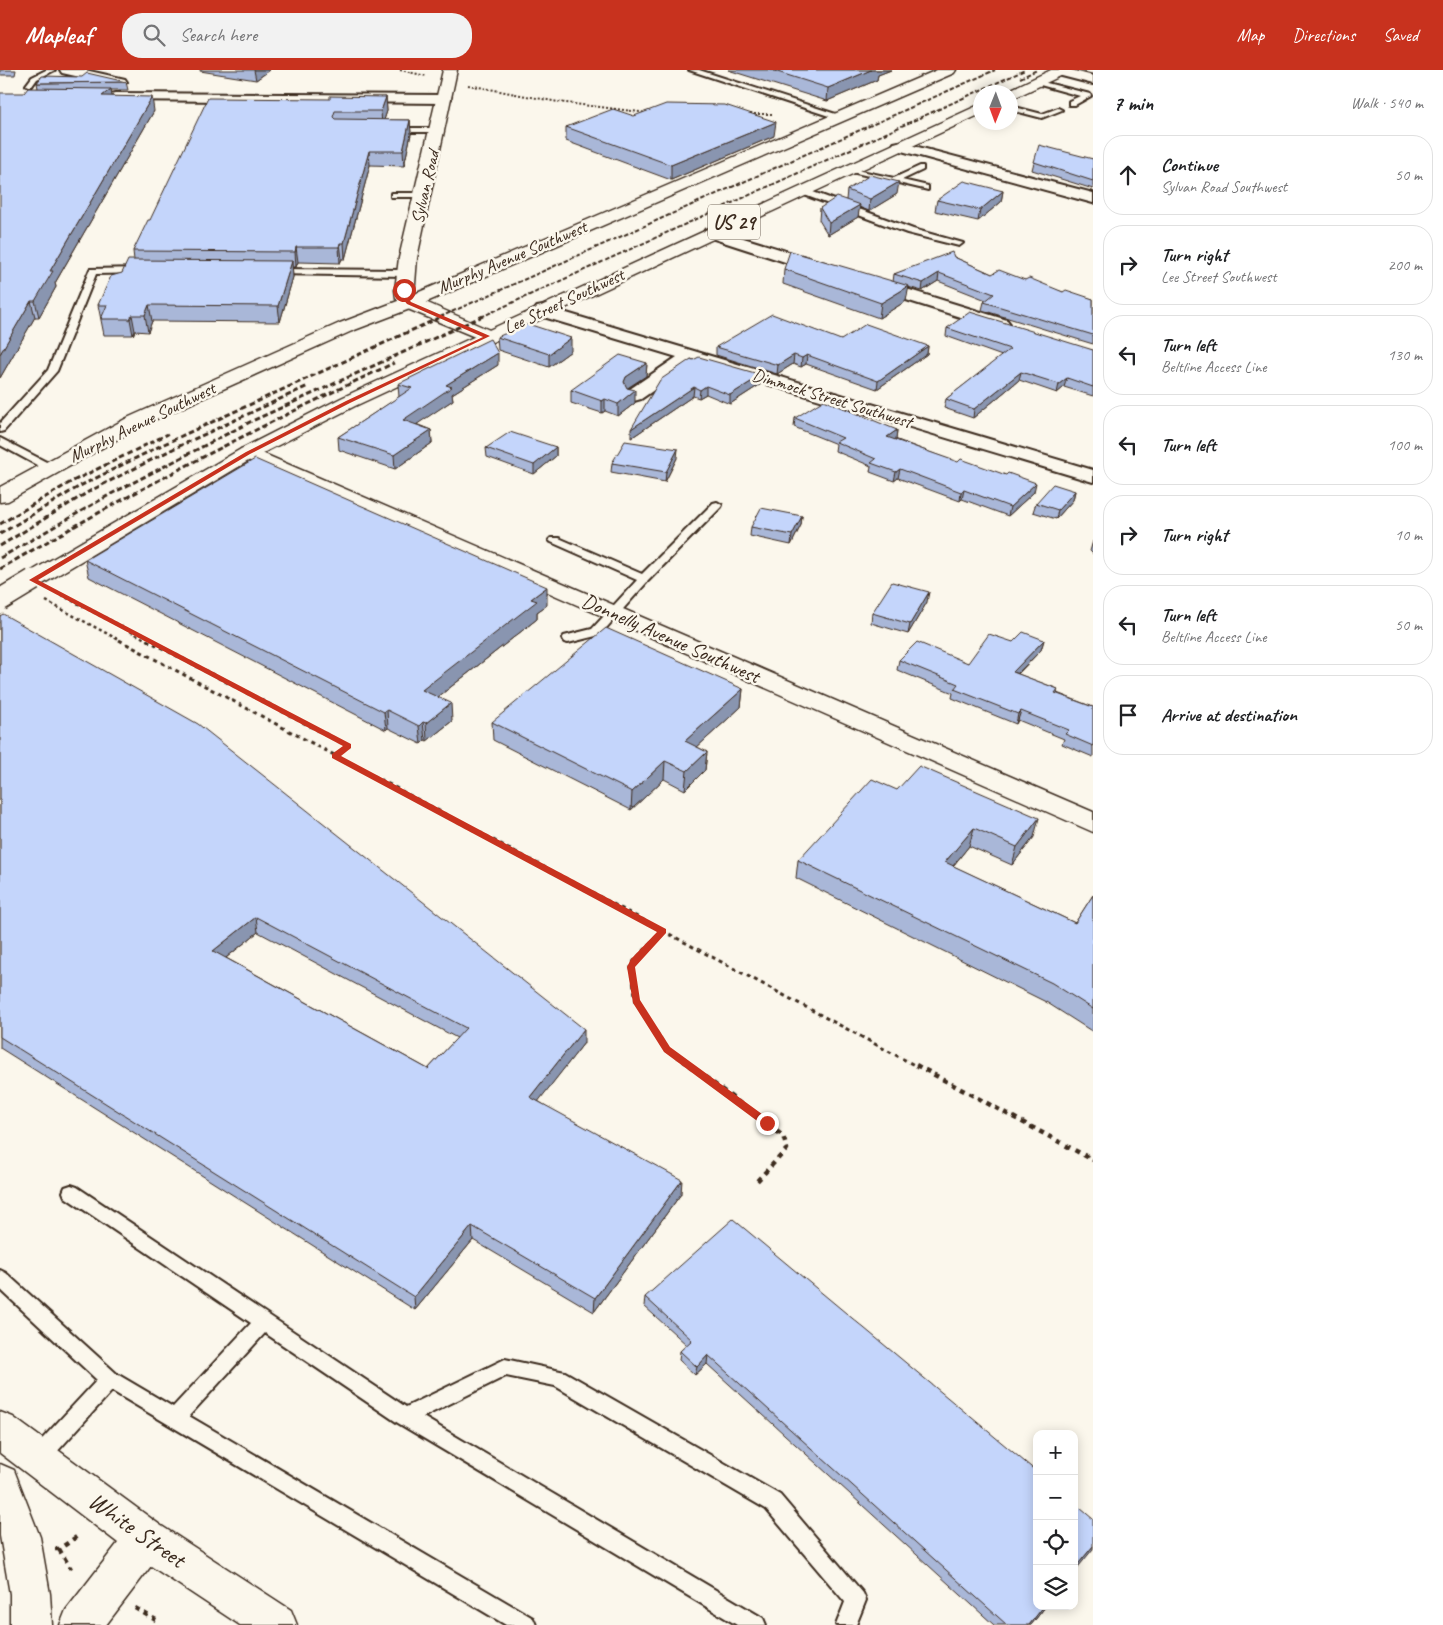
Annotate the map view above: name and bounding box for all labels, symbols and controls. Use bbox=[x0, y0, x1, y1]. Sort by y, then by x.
search box bbox=[122, 13, 472, 58]
text: Mapleaf bbox=[25, 20, 92, 50]
icon: search bbox=[140, 21, 168, 49]
text: Search here bbox=[180, 23, 257, 47]
text: Map bbox=[1237, 24, 1264, 46]
text: Directions bbox=[1292, 24, 1355, 46]
text: Saved bbox=[1383, 24, 1418, 46]
north arrow bbox=[973, 85, 1018, 130]
text: 7 min bbox=[1113, 90, 1153, 116]
text: Walk · 540 m bbox=[1351, 93, 1423, 113]
street label: Sylvan Road bbox=[406, 146, 445, 226]
text: Continue bbox=[1161, 153, 1218, 177]
icon: ahead bbox=[1114, 161, 1142, 189]
text: 50 m bbox=[1395, 165, 1422, 185]
text: Sylvan Road Southwest bbox=[1161, 177, 1287, 197]
road number: US 29 bbox=[708, 204, 760, 240]
street label: Murphy Avenue Southwest bbox=[434, 215, 592, 298]
text: Turn right bbox=[1161, 243, 1228, 267]
icon: right bbox=[1114, 251, 1142, 279]
text: 200 m bbox=[1388, 255, 1422, 275]
street label: Lee Street Southwest bbox=[500, 263, 629, 338]
text: Lee Street Southwest bbox=[1161, 267, 1277, 287]
route start bbox=[393, 279, 416, 302]
text: Turn left bbox=[1161, 333, 1216, 357]
icon: left bbox=[1114, 341, 1142, 369]
text: 130 m bbox=[1388, 345, 1422, 365]
text: Beltline Access Line bbox=[1161, 357, 1266, 377]
street label: Dimmock Street Southwest bbox=[750, 363, 917, 434]
street label: Murphy Avenue Southwest bbox=[65, 376, 221, 467]
icon: left bbox=[1114, 431, 1142, 459]
text: Turn left bbox=[1161, 433, 1216, 457]
text: 100 m bbox=[1388, 435, 1422, 455]
icon: right bbox=[1114, 521, 1142, 549]
text: Turn right bbox=[1161, 523, 1228, 547]
text: 10 m bbox=[1395, 525, 1422, 545]
street label: Donnelly Avenue Southwest bbox=[578, 587, 766, 690]
text: Turn left bbox=[1161, 603, 1216, 627]
icon: left bbox=[1114, 611, 1142, 639]
text: 50 m bbox=[1395, 615, 1422, 635]
text: Beltline Access Line bbox=[1161, 627, 1266, 647]
icon: arrive bbox=[1114, 701, 1142, 729]
text: Arrive at destination bbox=[1161, 703, 1297, 727]
route end bbox=[756, 1112, 779, 1135]
map controls bbox=[1033, 1430, 1078, 1610]
button: + bbox=[1033, 1430, 1078, 1475]
button: − bbox=[1033, 1475, 1078, 1520]
street label: White Street bbox=[82, 1485, 194, 1577]
button: locate bbox=[1033, 1520, 1078, 1565]
button: layers bbox=[1033, 1565, 1078, 1610]

